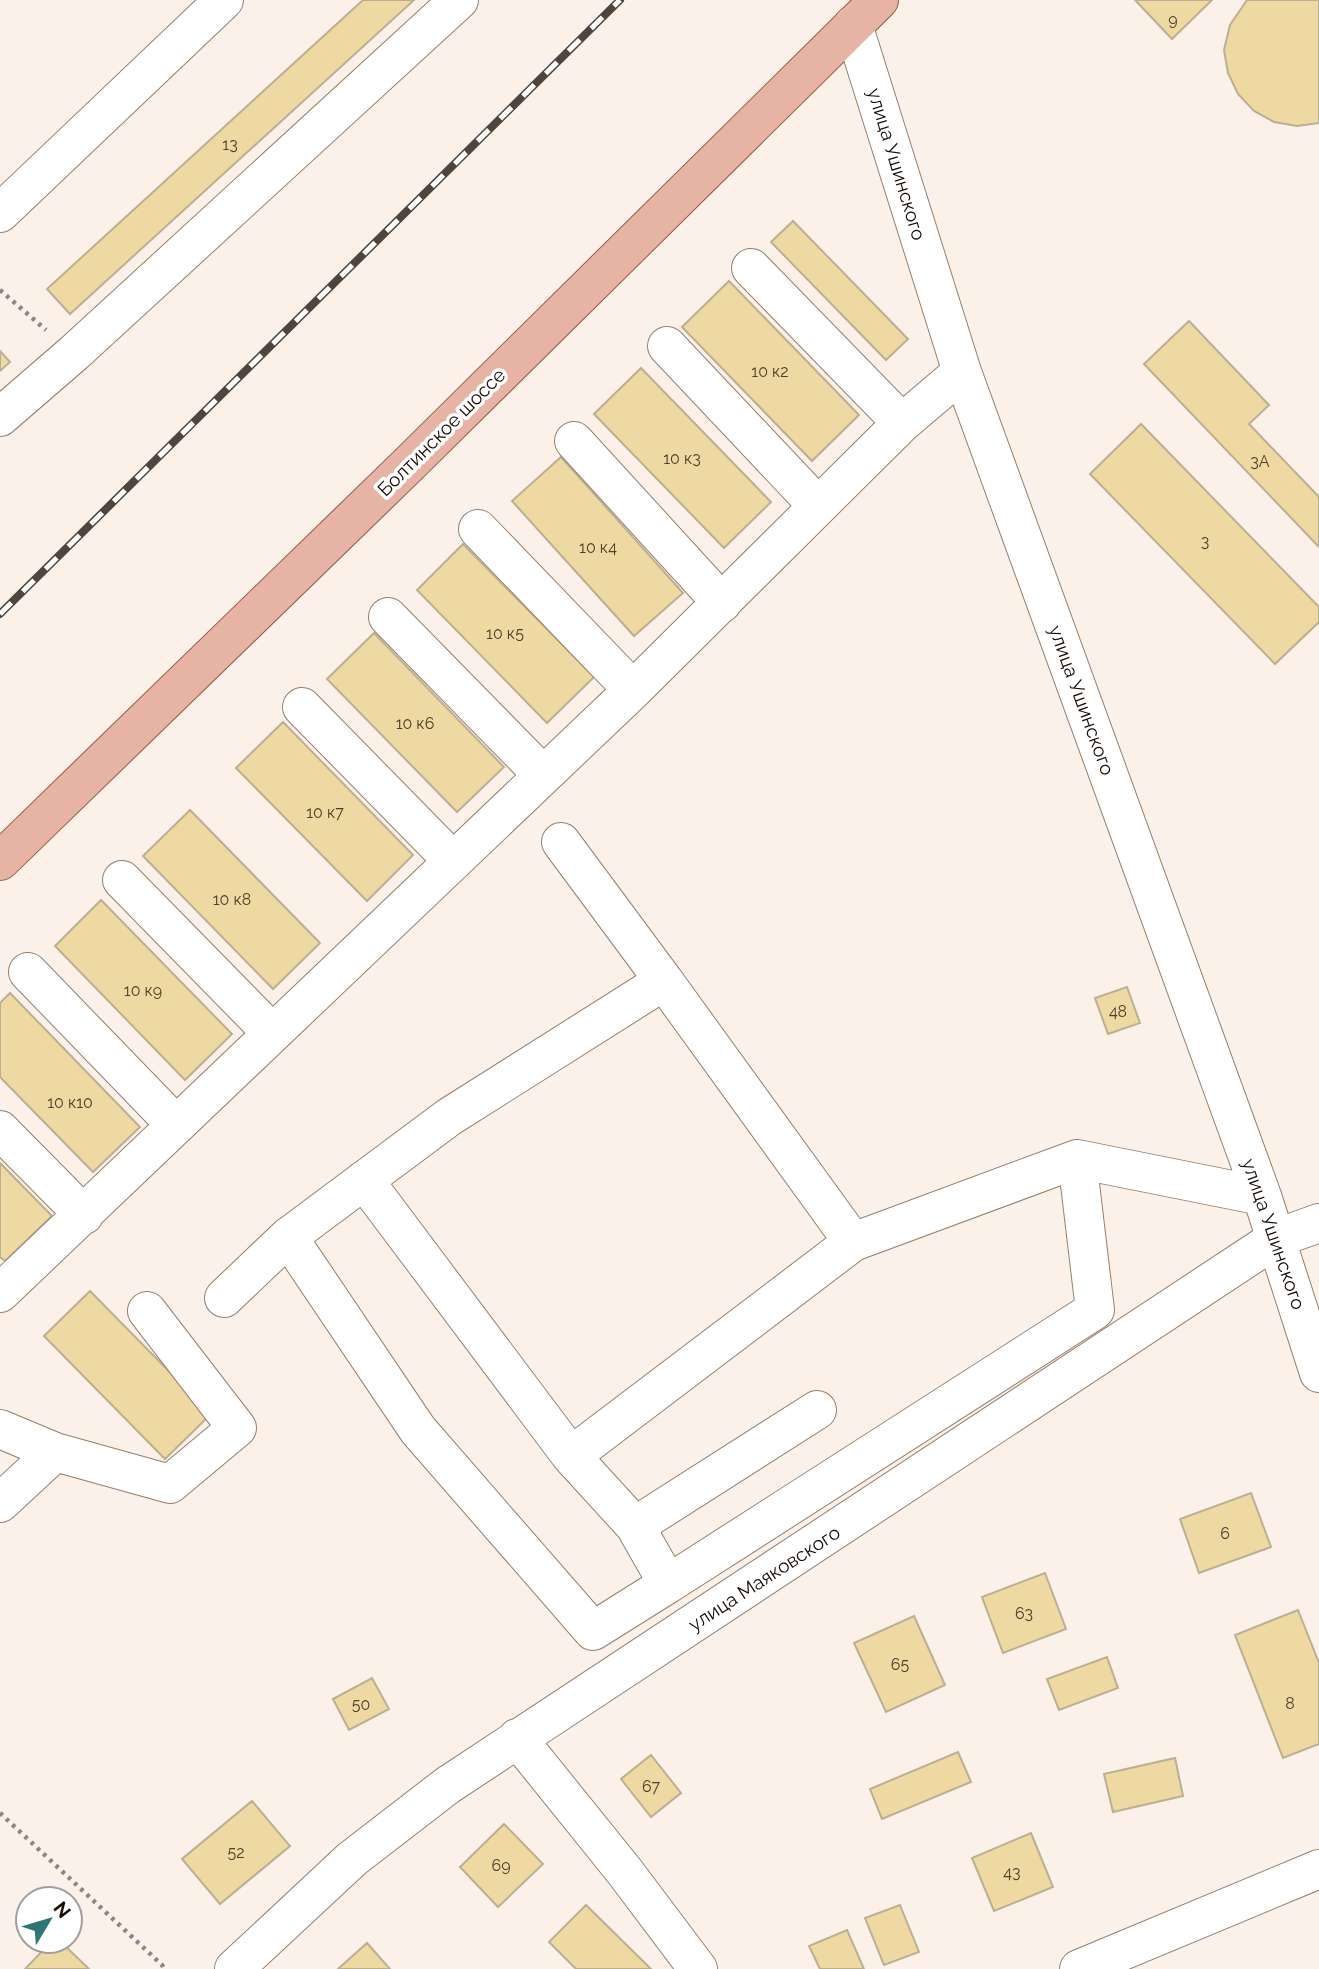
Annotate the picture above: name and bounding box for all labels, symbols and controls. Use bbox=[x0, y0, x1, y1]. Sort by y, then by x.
house number: 9 bbox=[1168, 10, 1178, 29]
street label: улица Ушинского bbox=[863, 85, 931, 243]
house number: 13 bbox=[222, 135, 238, 154]
house number: 10 к2 bbox=[751, 362, 789, 381]
street label: Болтинское шоссе bbox=[373, 364, 509, 500]
house number: 10 к3 bbox=[663, 449, 701, 468]
house number: 3А bbox=[1250, 452, 1270, 471]
house number: 3 bbox=[1201, 532, 1209, 551]
house number: 10 к4 bbox=[579, 538, 617, 557]
street label: улица Ушинского bbox=[1045, 622, 1119, 778]
house number: 10 к5 bbox=[486, 624, 524, 643]
house number: 10 к6 bbox=[396, 714, 434, 733]
house number: 10 к7 bbox=[306, 803, 344, 822]
house number: 10 к8 bbox=[213, 890, 251, 909]
house number: 10 к9 bbox=[124, 981, 162, 1000]
house number: 48 bbox=[1109, 1002, 1127, 1021]
house number: 10 к10 bbox=[47, 1093, 93, 1112]
street label: улица Ушинского bbox=[1238, 1156, 1310, 1312]
street label: улица Маяковского bbox=[684, 1521, 844, 1635]
house number: 6 bbox=[1220, 1524, 1230, 1543]
house number: 63 bbox=[1015, 1604, 1033, 1623]
house number: 65 bbox=[891, 1655, 909, 1674]
house number: 8 bbox=[1285, 1694, 1295, 1713]
house number: 50 bbox=[352, 1695, 370, 1714]
house number: 67 bbox=[642, 1777, 661, 1796]
house number: 52 bbox=[227, 1843, 245, 1862]
house number: 69 bbox=[491, 1856, 511, 1875]
house number: 43 bbox=[1003, 1863, 1021, 1882]
north arrow bbox=[14, 1885, 84, 1955]
text: N bbox=[49, 1897, 76, 1922]

